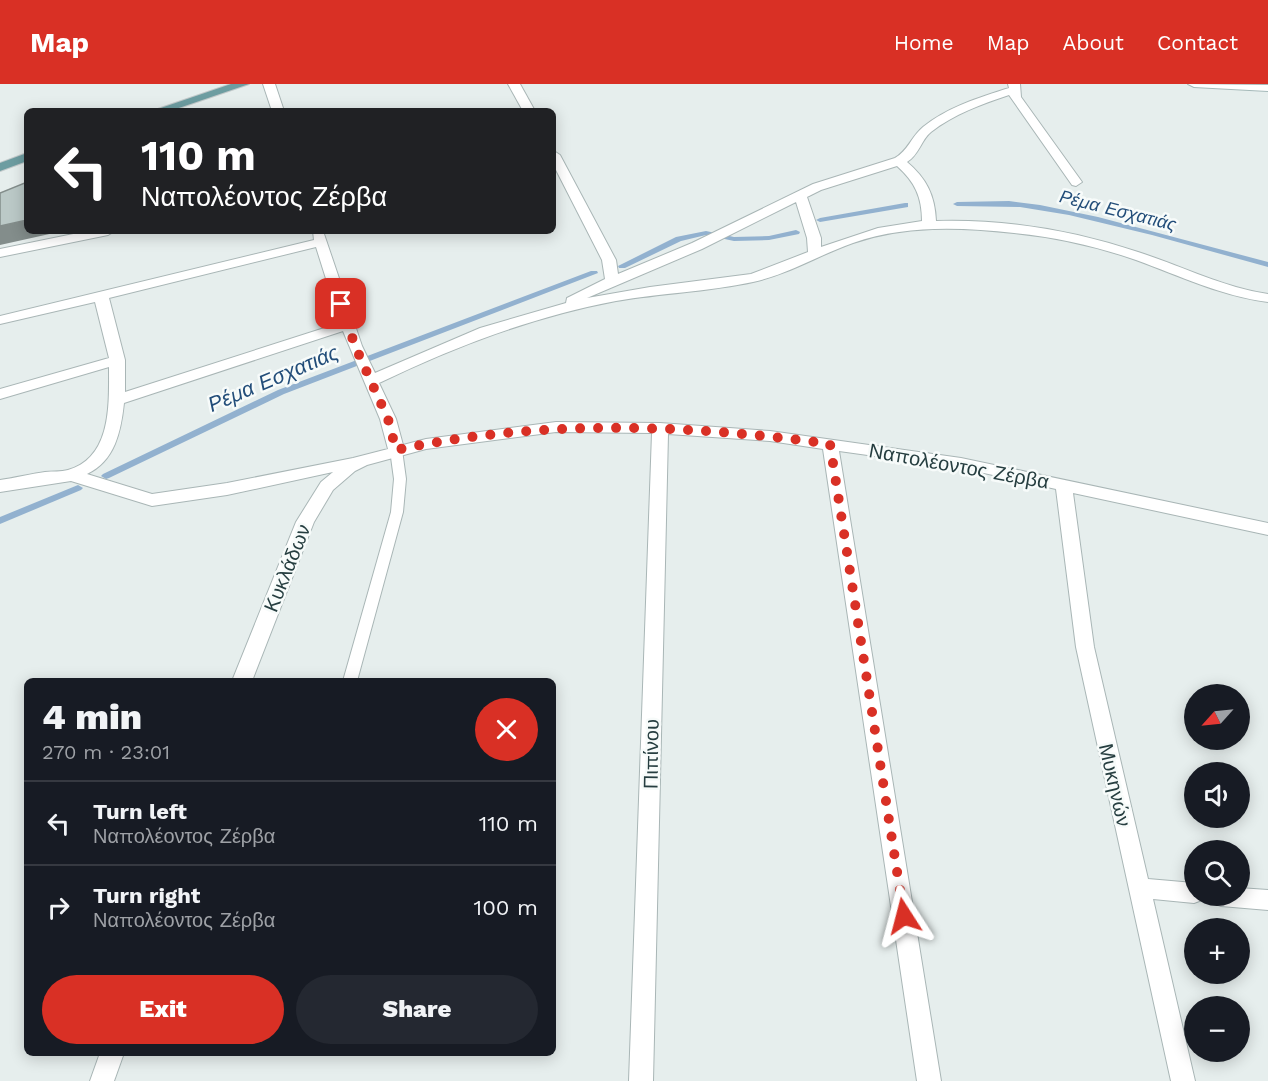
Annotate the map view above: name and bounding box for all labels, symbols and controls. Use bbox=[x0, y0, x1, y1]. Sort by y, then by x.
text: Map bbox=[30, 26, 89, 59]
text: Home bbox=[894, 30, 954, 55]
text: Map bbox=[987, 30, 1030, 55]
text: About bbox=[1063, 30, 1124, 55]
text: Contact bbox=[1157, 30, 1238, 55]
text: 110 m bbox=[141, 131, 256, 180]
icon: left bbox=[42, 132, 120, 210]
text: Ναπολέοντος Ζέρβα bbox=[141, 181, 387, 213]
water label: Ρέμα Εσχατιάς bbox=[1057, 185, 1179, 235]
pin bbox=[315, 278, 366, 329]
icon: arrive bbox=[324, 287, 357, 320]
water label: Ρέμα Εσχατιάς bbox=[204, 339, 343, 417]
street label: Ναπολέοντος Ζέρβα bbox=[867, 438, 1051, 494]
street label: Κυκλάδων bbox=[259, 521, 315, 615]
north arrow bbox=[1184, 684, 1250, 750]
map controls bbox=[1184, 684, 1250, 1062]
text: 4 min bbox=[42, 696, 142, 738]
button: close bbox=[475, 698, 538, 761]
street label: Πιπίνου bbox=[638, 719, 664, 789]
text: 270 m · 23:01 bbox=[42, 740, 170, 764]
street label: Μυκηνών bbox=[1094, 741, 1136, 829]
button: sound bbox=[1184, 762, 1250, 828]
text: Turn left bbox=[93, 799, 187, 824]
icon: left bbox=[42, 807, 75, 840]
text: 110 m bbox=[479, 811, 538, 836]
text: Ναπολέοντος Ζέρβα bbox=[93, 824, 275, 848]
button: search bbox=[1184, 840, 1250, 906]
text: Turn right bbox=[93, 883, 200, 908]
position arrow bbox=[872, 884, 936, 948]
icon: right bbox=[42, 891, 75, 924]
text: 100 m bbox=[474, 895, 538, 920]
text: Ναπολέοντος Ζέρβα bbox=[93, 908, 275, 932]
button: + bbox=[1184, 918, 1250, 984]
button: Exit bbox=[42, 975, 284, 1044]
button: Share bbox=[296, 975, 538, 1044]
button: − bbox=[1184, 996, 1250, 1062]

